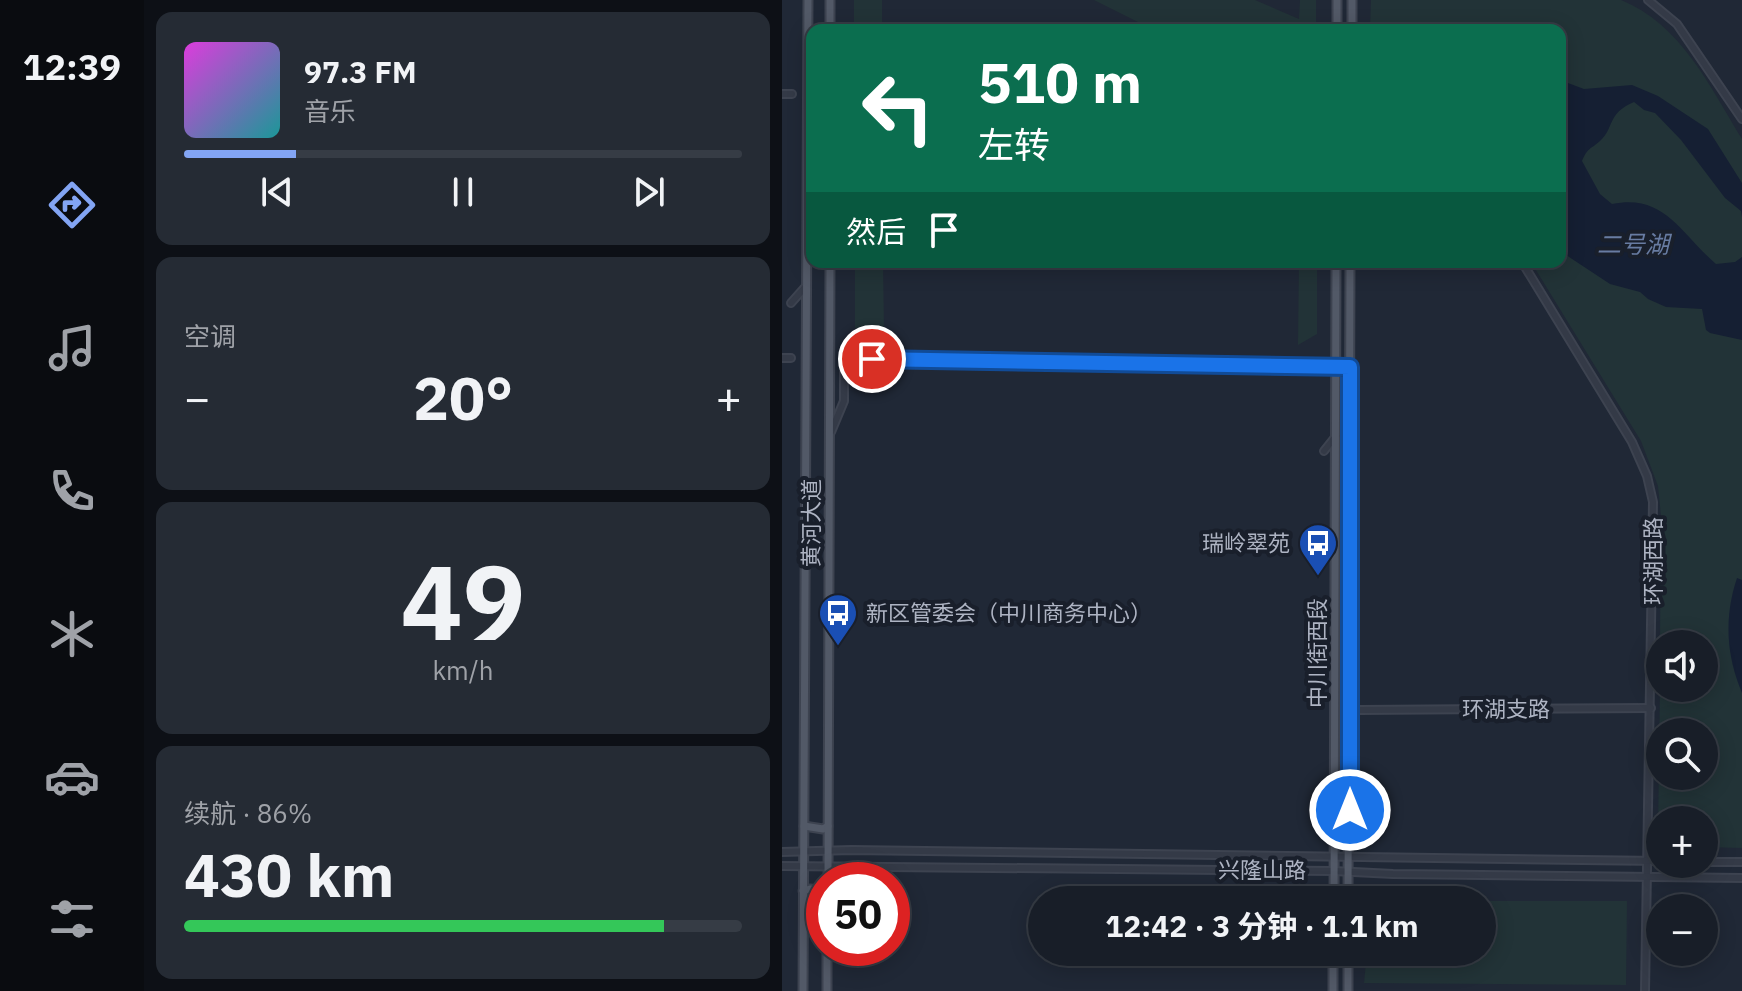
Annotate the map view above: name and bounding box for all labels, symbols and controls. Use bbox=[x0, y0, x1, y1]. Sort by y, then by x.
text: 12:39 bbox=[23, 43, 121, 90]
text: 510 m bbox=[978, 46, 1142, 118]
text: 97.3 FM bbox=[304, 52, 417, 91]
icon: left bbox=[846, 56, 950, 160]
text: 音乐 bbox=[304, 94, 356, 128]
text: 左转 bbox=[978, 121, 1050, 168]
icon: previous bbox=[255, 170, 299, 214]
icon: pause bbox=[441, 170, 485, 214]
icon: next bbox=[627, 170, 671, 214]
icon: directions bbox=[44, 177, 100, 233]
icon: arrive bbox=[922, 208, 966, 252]
text: 然后 bbox=[846, 212, 906, 251]
water label: 二号湖 bbox=[1597, 228, 1673, 260]
text: 空调 bbox=[184, 319, 236, 353]
icon: music bbox=[44, 320, 100, 376]
pin bbox=[838, 325, 906, 393]
icon: arrive bbox=[850, 337, 894, 381]
text: 20° bbox=[413, 358, 513, 437]
text: − bbox=[184, 369, 210, 426]
text: + bbox=[716, 369, 742, 426]
icon: phone bbox=[44, 463, 100, 519]
street label: 黄河大道 bbox=[796, 479, 825, 567]
street label: 环湖西路 bbox=[1638, 517, 1667, 605]
bus stop icon: 瑞岭翠苑 bbox=[1297, 522, 1339, 577]
place label: 瑞岭翠苑 bbox=[1202, 528, 1290, 557]
text: 49 bbox=[401, 533, 525, 669]
bus stop icon: 新区管委会（中川商务中心） bbox=[817, 592, 859, 647]
place label: 新区管委会（中川商务中心） bbox=[866, 598, 1152, 627]
street label: 中川街西段 bbox=[1302, 598, 1331, 708]
icon: climate bbox=[44, 606, 100, 662]
map controls bbox=[1646, 630, 1718, 966]
button: sound bbox=[1646, 630, 1718, 702]
text: km/h bbox=[432, 653, 494, 687]
street label: 环湖支路 bbox=[1462, 694, 1550, 723]
button: search bbox=[1646, 718, 1718, 790]
icon: car bbox=[44, 749, 100, 805]
position arrow bbox=[1308, 768, 1392, 852]
text: 续航 · 86% bbox=[184, 796, 312, 830]
button: + bbox=[1646, 806, 1718, 878]
text: 430 km bbox=[184, 835, 394, 914]
street label: 兴隆山路 bbox=[1218, 855, 1306, 884]
speed limit sign: 50 bbox=[806, 862, 910, 966]
icon: filters bbox=[44, 891, 100, 947]
button: − bbox=[1646, 894, 1718, 966]
text: 12:42 · 3 分钟 · 1.1 km bbox=[1105, 906, 1419, 945]

